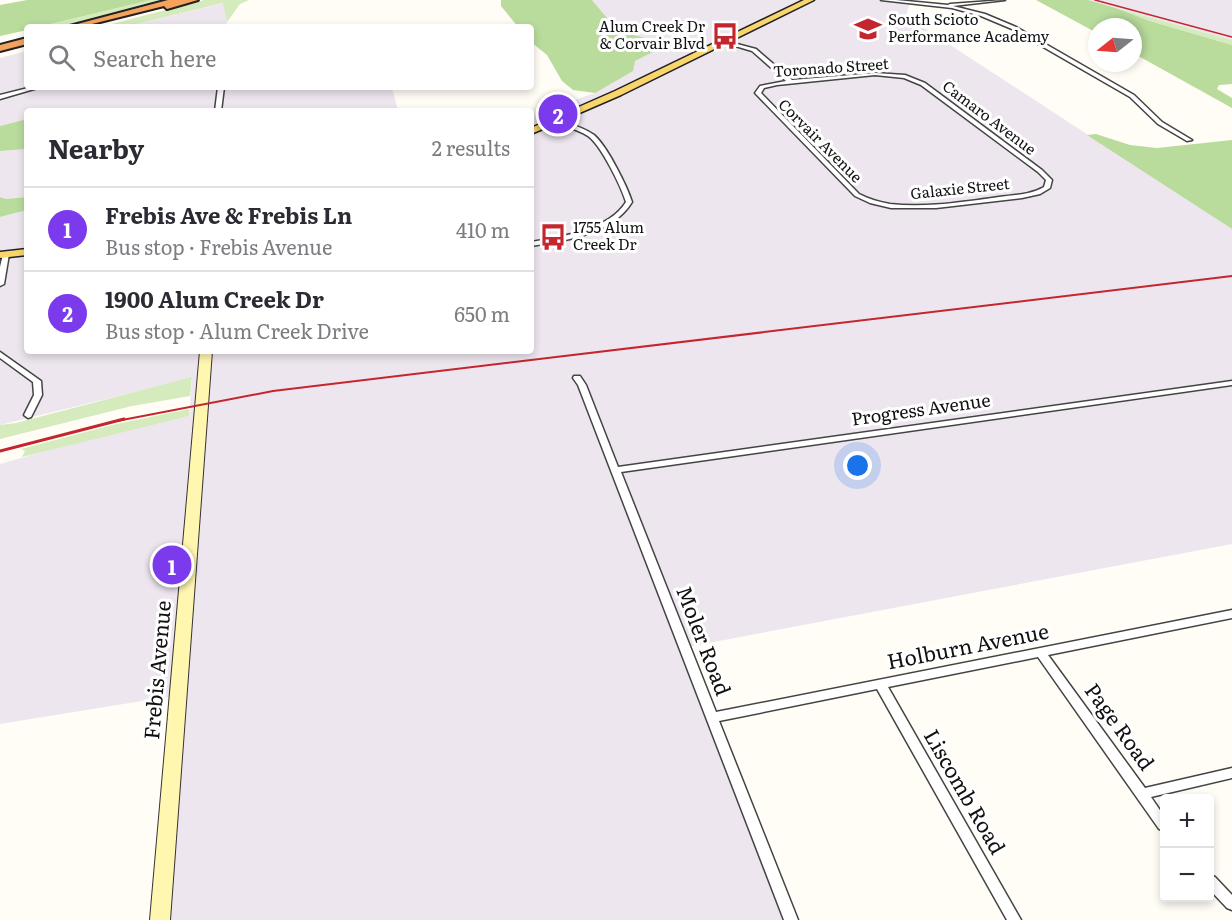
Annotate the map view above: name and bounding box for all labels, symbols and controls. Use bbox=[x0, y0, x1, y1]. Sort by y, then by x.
place label: South Scioto Performance Academy bbox=[888, 7, 1049, 47]
place label: Alum Creek Dr & Corvair Blvd bbox=[599, 14, 705, 54]
school or university icon: South Scioto Performance Academy bbox=[853, 14, 883, 44]
north arrow bbox=[1088, 18, 1142, 72]
bus stop icon: Alum Creek Dr & Corvair Blvd bbox=[710, 21, 740, 51]
search box bbox=[24, 24, 534, 90]
icon: search bbox=[45, 41, 78, 74]
text: Search here bbox=[93, 41, 216, 74]
street label: Toronado Street bbox=[772, 51, 890, 82]
street label: Camaro Avenue bbox=[938, 74, 1042, 160]
pin: 2 bbox=[538, 92, 578, 136]
street label: Corvair Avenue bbox=[774, 93, 868, 187]
text: Nearby bbox=[48, 128, 144, 167]
text: 2 results bbox=[432, 132, 510, 162]
street label: Galaxie Street bbox=[909, 171, 1011, 204]
text: Frebis Ave & Frebis Ln bbox=[105, 198, 352, 231]
text: 1 bbox=[63, 214, 72, 244]
text: 410 m bbox=[456, 214, 510, 244]
place label: 1755 Alum Creek Dr bbox=[573, 215, 644, 255]
bus stop icon: 1755 Alum Creek Dr bbox=[538, 222, 568, 252]
text: Bus stop · Frebis Avenue bbox=[105, 231, 332, 261]
text: 1900 Alum Creek Dr bbox=[105, 282, 324, 315]
text: 2 bbox=[62, 298, 73, 328]
text: 650 m bbox=[454, 298, 510, 328]
text: Bus stop · Alum Creek Drive bbox=[105, 315, 369, 345]
street label: Progress Avenue bbox=[849, 385, 992, 432]
your location bbox=[843, 451, 872, 480]
pin: 1 bbox=[152, 542, 192, 588]
street label: Moler Road bbox=[670, 581, 741, 700]
street label: Frebis Avenue bbox=[134, 599, 177, 741]
street label: Holburn Avenue bbox=[884, 614, 1051, 675]
street label: Page Road bbox=[1079, 675, 1163, 776]
street label: Liscomb Road bbox=[918, 722, 1015, 859]
map controls bbox=[1160, 794, 1214, 902]
button: + bbox=[1160, 794, 1214, 848]
button: − bbox=[1160, 848, 1214, 902]

